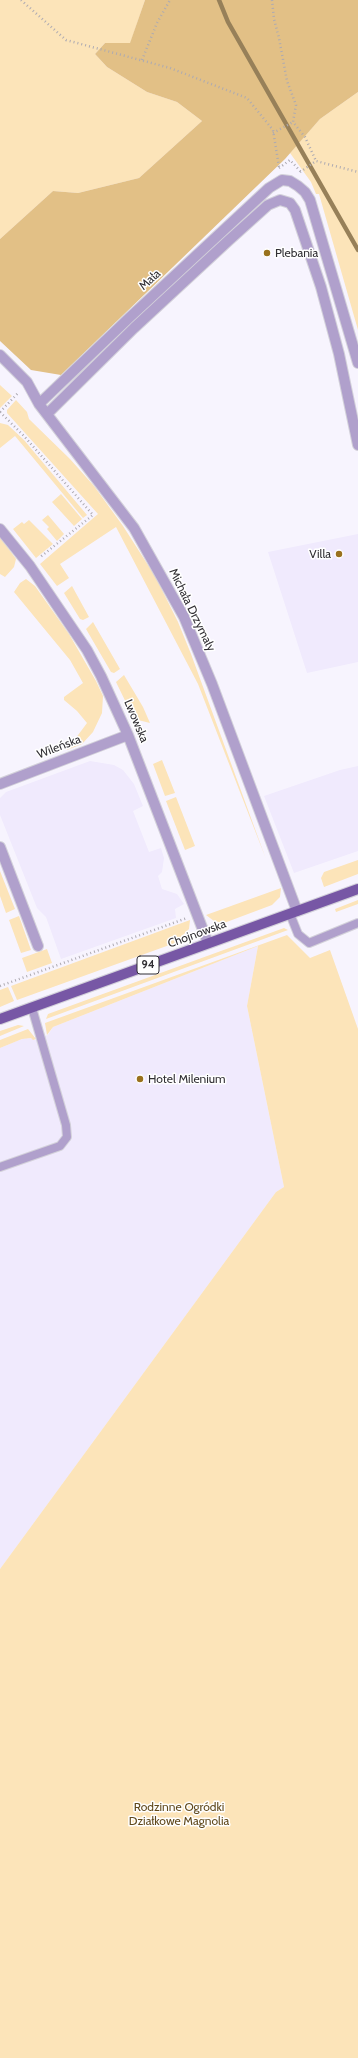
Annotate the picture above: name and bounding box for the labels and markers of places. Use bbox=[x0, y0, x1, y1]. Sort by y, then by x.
place label: Plebania bbox=[275, 246, 318, 260]
marker: Plebania bbox=[262, 248, 272, 258]
place label: Villa bbox=[309, 547, 331, 561]
marker: Villa bbox=[334, 549, 344, 559]
place label: Hotel Milenium bbox=[148, 1072, 226, 1086]
marker: Hotel Milenium bbox=[135, 1074, 145, 1084]

